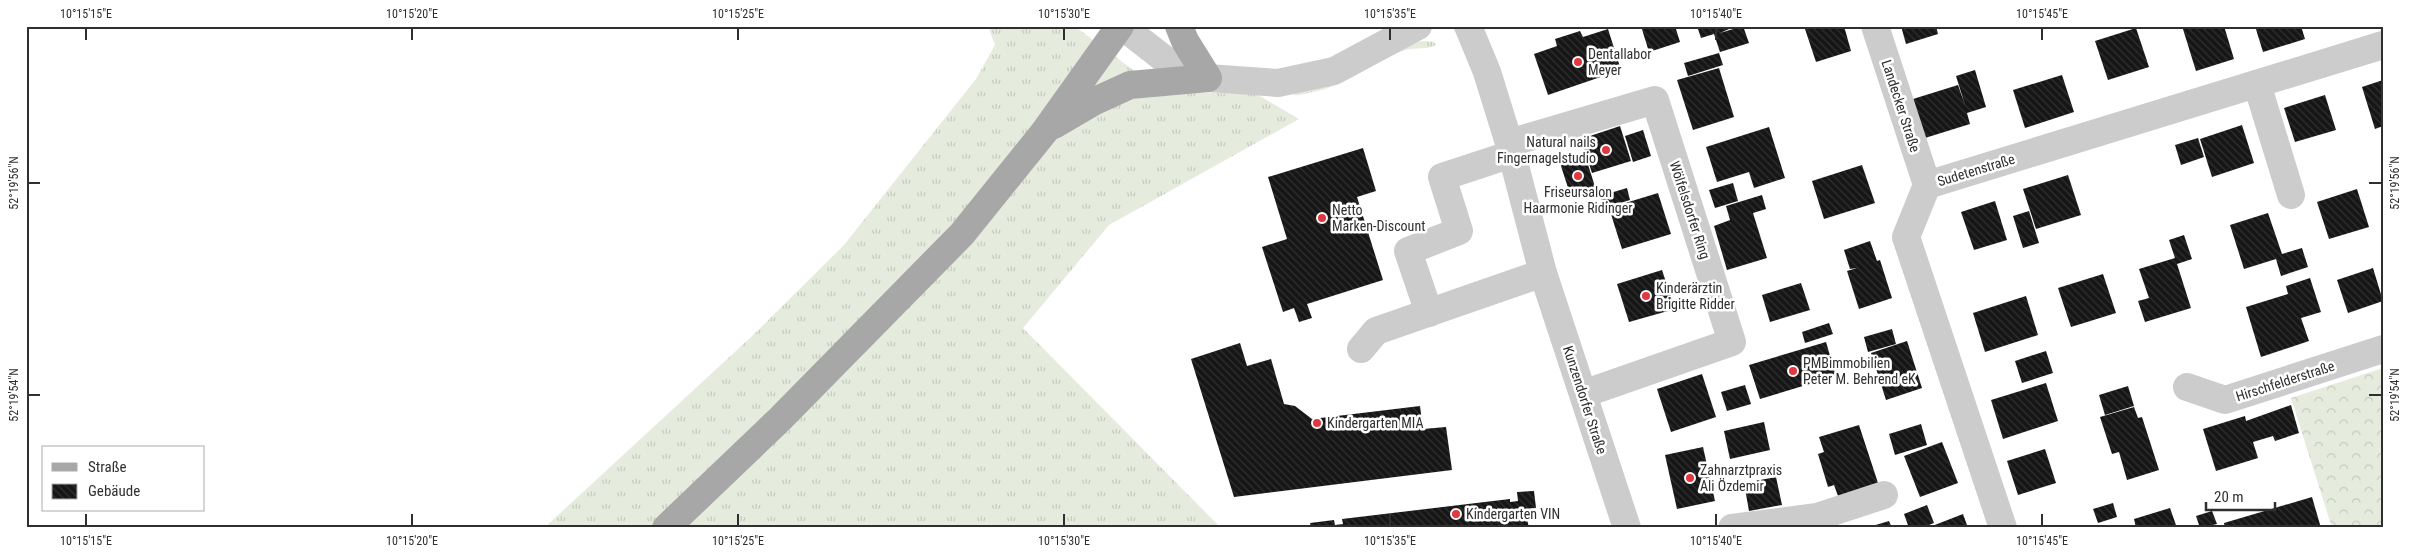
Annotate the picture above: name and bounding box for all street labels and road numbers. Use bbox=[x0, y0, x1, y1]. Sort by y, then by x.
street label: Landecker Straße bbox=[1879, 58, 1924, 155]
street label: Sudetenstraße bbox=[1935, 151, 2017, 189]
street label: Wölfelsdorfer Ring bbox=[1667, 159, 1713, 261]
street label: Kunzendorfer Straße bbox=[1560, 344, 1610, 457]
street label: Hirschfelderstraße bbox=[2234, 357, 2337, 404]

